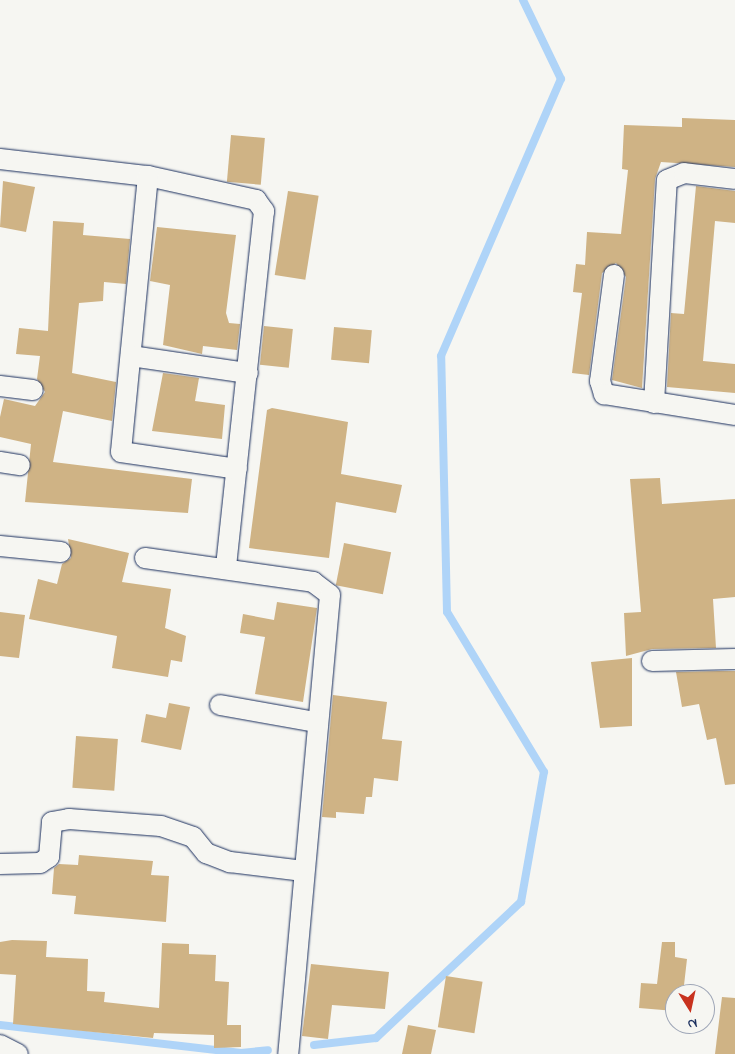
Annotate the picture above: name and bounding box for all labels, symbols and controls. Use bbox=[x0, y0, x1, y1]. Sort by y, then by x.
north arrow bbox=[665, 984, 715, 1034]
text: N bbox=[686, 1012, 699, 1034]

